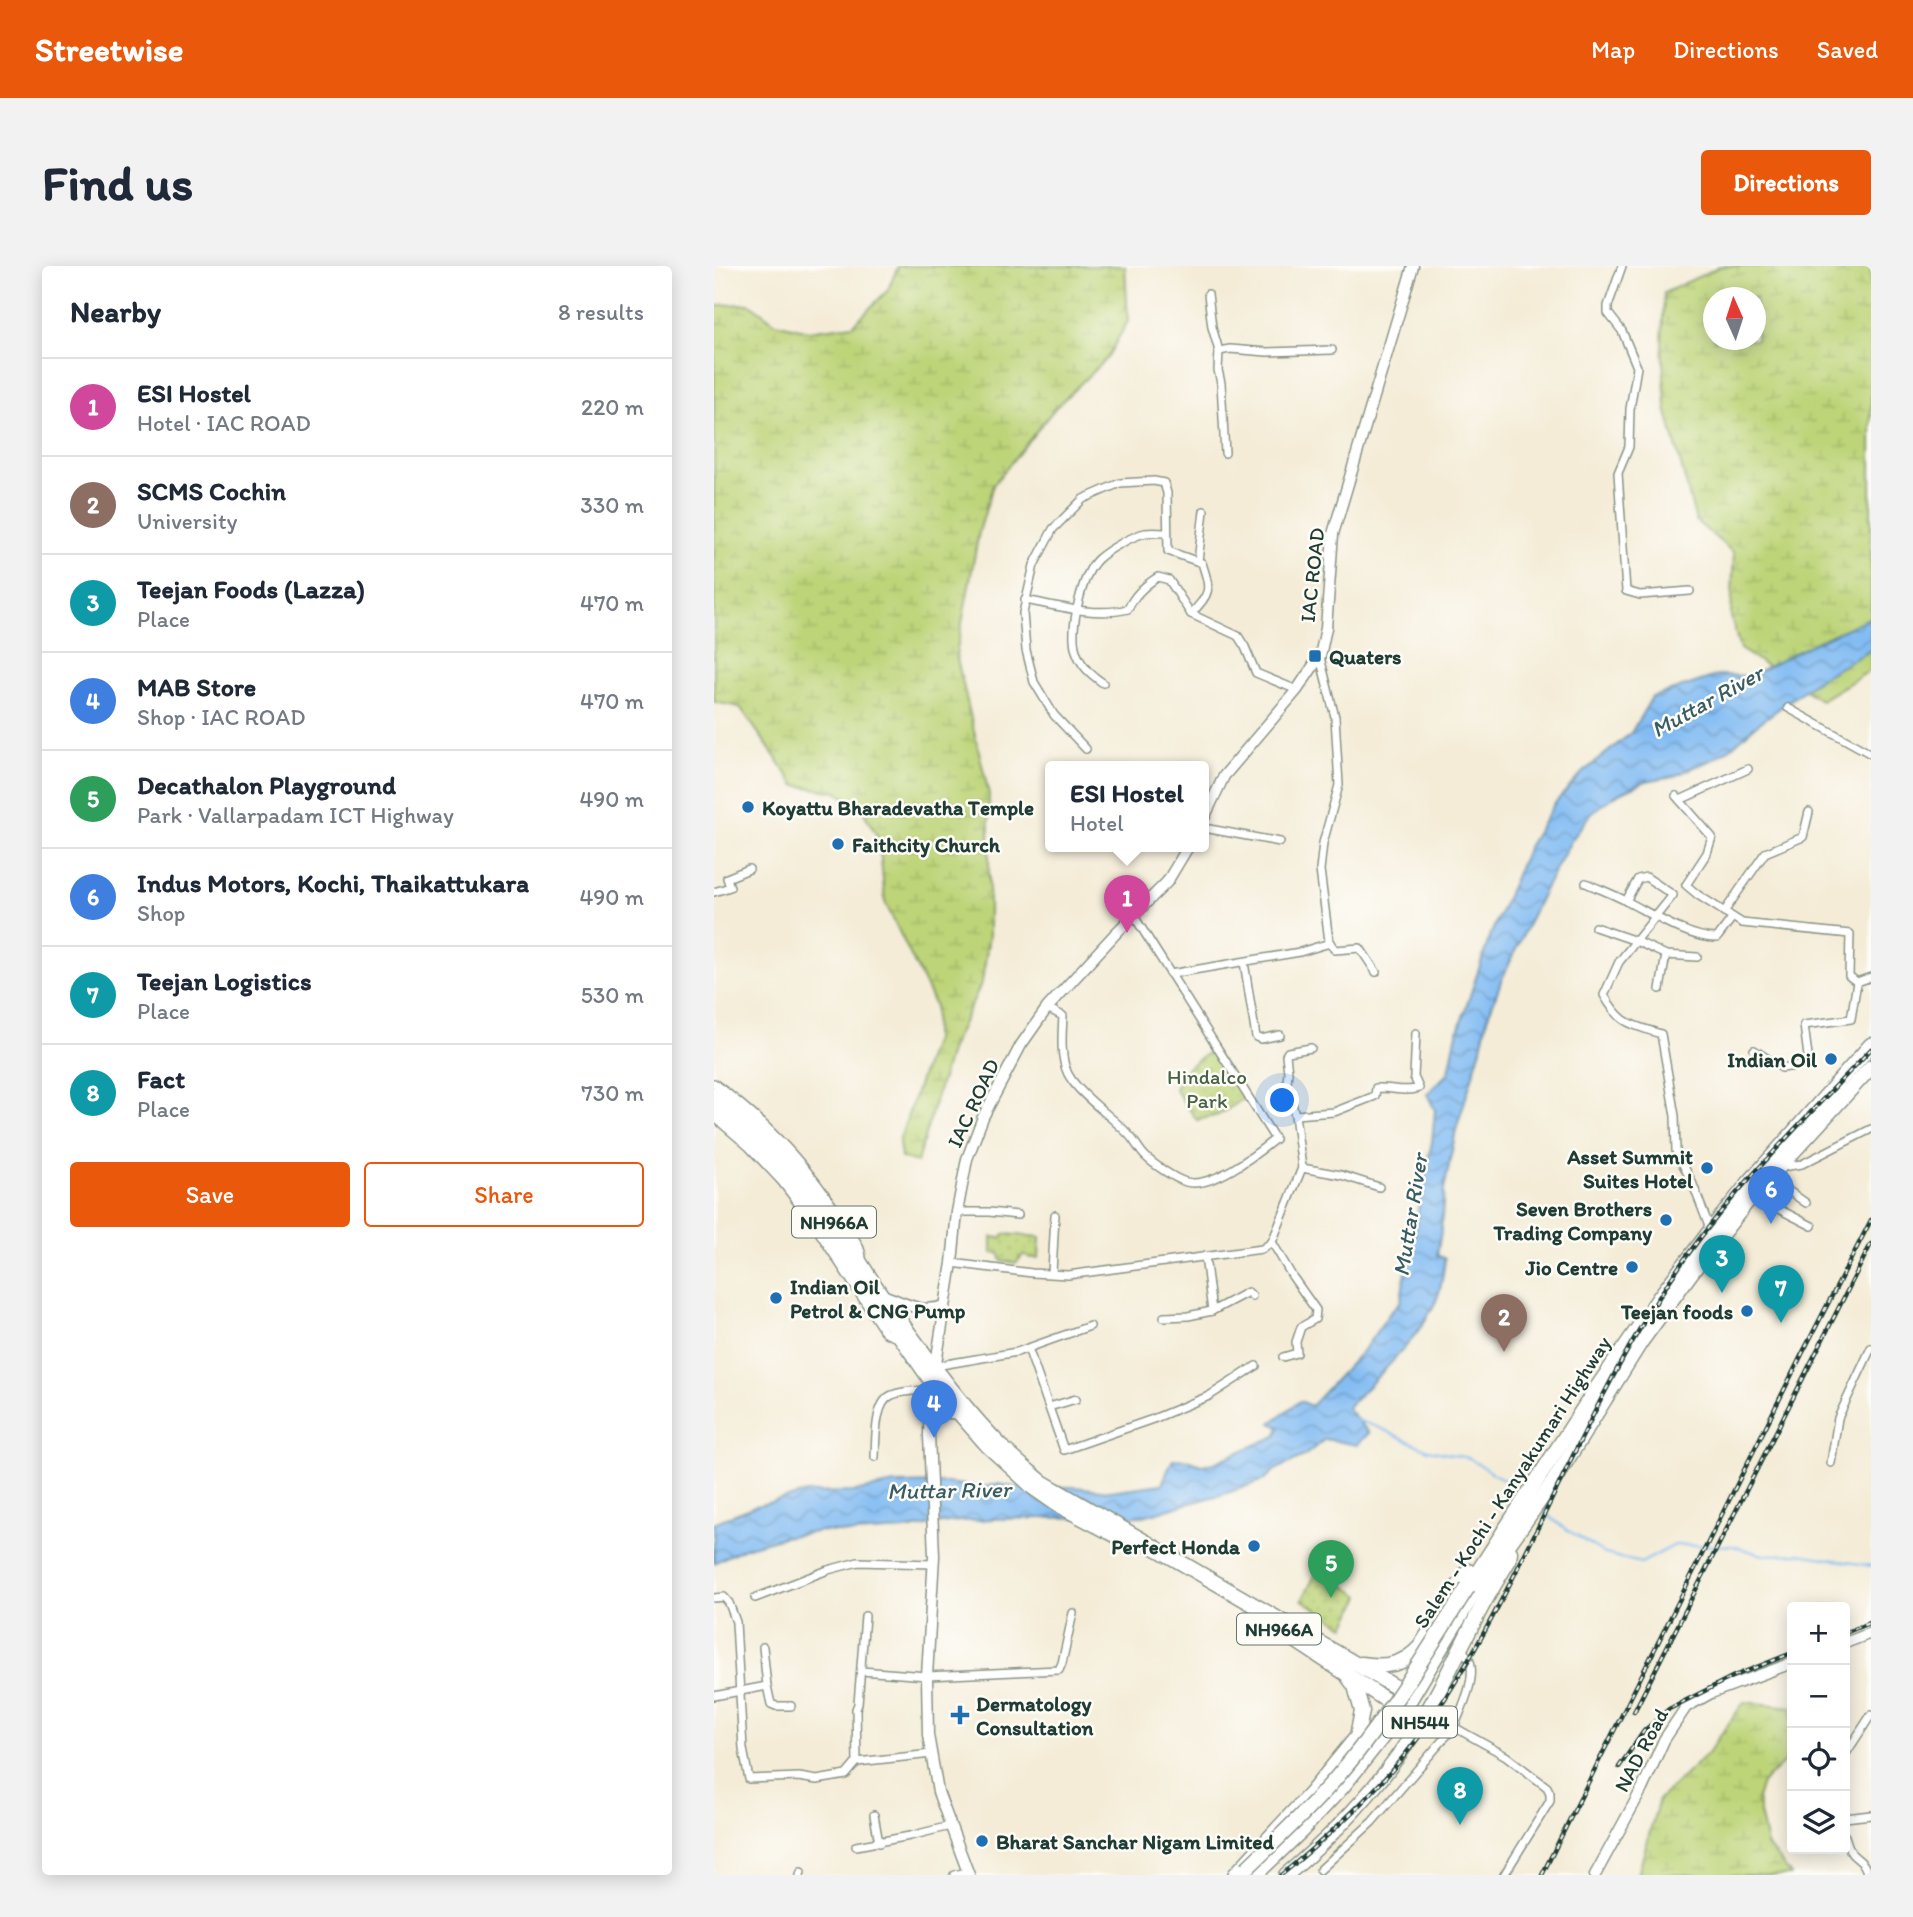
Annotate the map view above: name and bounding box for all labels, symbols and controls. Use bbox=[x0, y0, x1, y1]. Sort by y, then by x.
text: Streetwise bbox=[35, 30, 184, 69]
text: Map bbox=[1591, 35, 1635, 64]
text: Directions bbox=[1673, 35, 1779, 64]
text: Saved bbox=[1817, 35, 1878, 64]
button: Directions bbox=[1701, 150, 1871, 215]
text: Find us bbox=[42, 153, 193, 212]
north arrow bbox=[1703, 287, 1766, 350]
text: Nearby bbox=[70, 293, 161, 330]
text: 8 results bbox=[558, 298, 644, 326]
text: ESI Hostel bbox=[137, 377, 251, 409]
text: 1 bbox=[88, 393, 98, 421]
text: 220 m bbox=[581, 393, 644, 421]
text: Hotel · IAC ROAD bbox=[137, 409, 311, 437]
text: SCMS Cochin bbox=[137, 475, 286, 507]
text: 2 bbox=[87, 491, 99, 519]
text: 330 m bbox=[580, 491, 644, 519]
text: University bbox=[137, 507, 237, 535]
street label: IAC ROAD bbox=[1295, 526, 1329, 624]
text: Teejan Foods (Lazza) bbox=[137, 573, 365, 605]
text: 3 bbox=[87, 589, 99, 617]
text: 470 m bbox=[580, 589, 644, 617]
text: Place bbox=[137, 605, 190, 633]
place label: Quaters bbox=[1329, 644, 1402, 669]
marker: Quaters bbox=[1307, 648, 1323, 664]
water label: Muttar River bbox=[1646, 657, 1770, 743]
text: MAB Store bbox=[137, 671, 256, 703]
text: 4 bbox=[86, 687, 100, 715]
text: 470 m bbox=[580, 687, 644, 715]
text: Shop · IAC ROAD bbox=[137, 703, 305, 731]
popup bbox=[1045, 761, 1209, 852]
text: Decathalon Playground bbox=[137, 769, 396, 801]
text: ESI Hostel bbox=[1070, 777, 1184, 809]
text: 5 bbox=[87, 785, 99, 813]
text: 490 m bbox=[579, 785, 644, 813]
place label: Koyattu Bharadevatha Temple bbox=[762, 795, 1034, 821]
marker: Koyattu Bharadevatha Temple bbox=[740, 799, 756, 815]
text: Park · Vallarpadam ICT Highway bbox=[137, 801, 454, 829]
text: Hotel bbox=[1070, 809, 1124, 837]
place label: Faithcity Church bbox=[852, 832, 1001, 858]
marker: Faithcity Church bbox=[830, 836, 846, 852]
text: Indus Motors, Kochi, Thaikattukara bbox=[137, 867, 529, 899]
pin: 1 bbox=[1104, 875, 1150, 933]
text: 6 bbox=[87, 883, 99, 911]
text: 490 m bbox=[579, 883, 644, 911]
text: Shop bbox=[137, 899, 185, 927]
text: Teejan Logistics bbox=[137, 965, 312, 997]
text: 7 bbox=[87, 981, 99, 1009]
text: 530 m bbox=[581, 981, 644, 1009]
text: Place bbox=[137, 997, 190, 1025]
place label: Indian Oil bbox=[1727, 1047, 1818, 1072]
marker: Indian Oil bbox=[1823, 1051, 1839, 1067]
street label: IAC ROAD bbox=[942, 1055, 1004, 1151]
text: Fact bbox=[137, 1063, 185, 1095]
park label: Hindalco Park bbox=[1167, 1064, 1247, 1113]
text: 8 bbox=[87, 1079, 99, 1107]
text: 730 m bbox=[581, 1079, 644, 1107]
your location bbox=[1265, 1083, 1299, 1117]
text: Place bbox=[137, 1095, 190, 1123]
place label: Asset Summit Suites Hotel bbox=[1566, 1144, 1694, 1193]
water label: Muttar River bbox=[1387, 1149, 1434, 1278]
marker: Asset Summit Suites Hotel bbox=[1699, 1160, 1715, 1176]
button: Save bbox=[70, 1162, 350, 1227]
button: Share bbox=[364, 1162, 644, 1227]
pin: 6 bbox=[1748, 1166, 1794, 1224]
place label: Seven Brothers Trading Company bbox=[1493, 1196, 1652, 1246]
road number: NH966A bbox=[792, 1206, 876, 1238]
marker: Seven Brothers Trading Company bbox=[1658, 1212, 1674, 1228]
pin: 3 bbox=[1699, 1235, 1745, 1293]
place label: Jio Centre bbox=[1524, 1255, 1618, 1280]
marker: Jio Centre bbox=[1624, 1259, 1640, 1275]
pin: 7 bbox=[1758, 1265, 1804, 1323]
place label: Indian Oil Petrol & CNG Pump bbox=[790, 1274, 965, 1324]
marker: Indian Oil Petrol & CNG Pump bbox=[768, 1290, 784, 1306]
pin: 2 bbox=[1481, 1294, 1527, 1352]
place label: Teejan foods bbox=[1620, 1299, 1733, 1325]
marker: Teejan foods bbox=[1739, 1303, 1755, 1319]
street label: Salem - Kochi - Kanyakumari Highway bbox=[1408, 1331, 1616, 1633]
pin: 4 bbox=[911, 1380, 957, 1438]
water label: Muttar River bbox=[887, 1475, 1014, 1505]
place label: Perfect Honda bbox=[1111, 1534, 1241, 1559]
marker: Perfect Honda bbox=[1246, 1538, 1262, 1554]
pin: 5 bbox=[1308, 1540, 1354, 1598]
map controls bbox=[1787, 1602, 1850, 1854]
button: + bbox=[1787, 1602, 1850, 1665]
road number: NH966A bbox=[1237, 1614, 1321, 1644]
button: − bbox=[1787, 1665, 1850, 1728]
place label: Dermatology Consultation bbox=[976, 1691, 1094, 1740]
street label: NAD Road bbox=[1609, 1703, 1674, 1796]
marker: Dermatology Consultation bbox=[950, 1705, 970, 1725]
road number: NH544 bbox=[1383, 1706, 1457, 1738]
button: locate bbox=[1787, 1728, 1850, 1791]
pin: 8 bbox=[1437, 1767, 1483, 1825]
button: layers bbox=[1787, 1791, 1850, 1854]
place label: Bharat Sanchar Nigam Limited bbox=[996, 1829, 1274, 1855]
marker: Bharat Sanchar Nigam Limited bbox=[974, 1833, 990, 1849]

